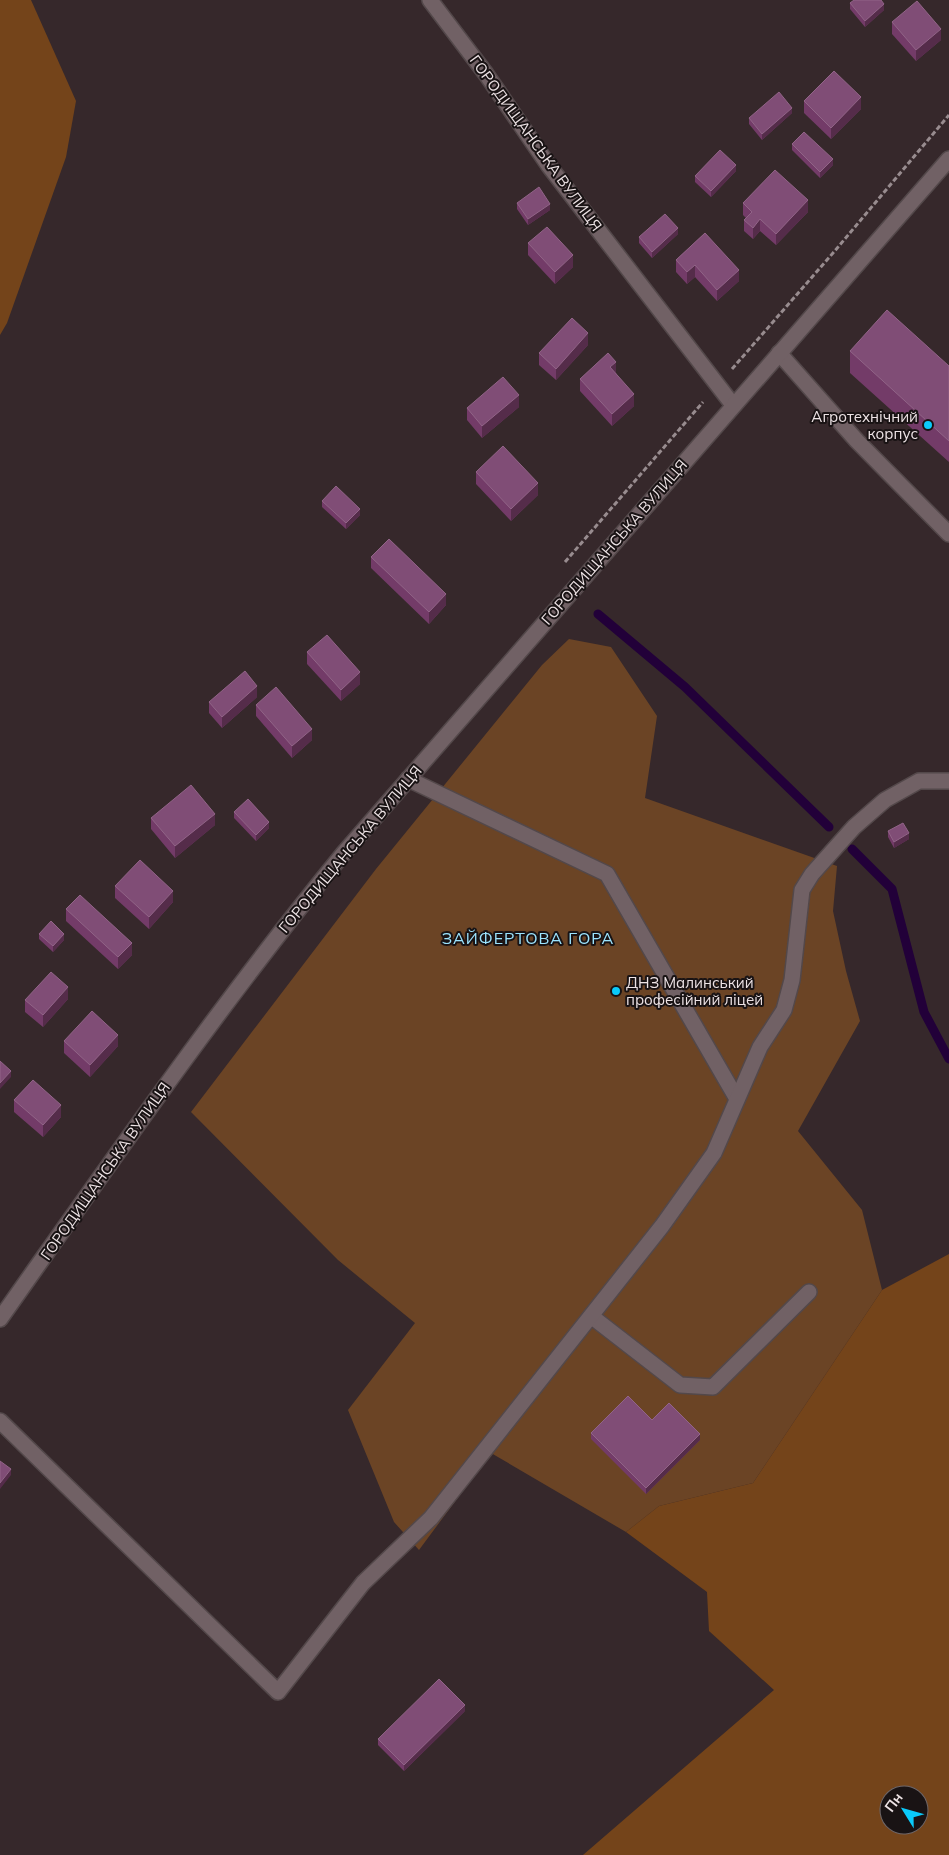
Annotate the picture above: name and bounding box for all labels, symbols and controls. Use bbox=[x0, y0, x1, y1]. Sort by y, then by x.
street label: ГОРОДИЩАНСЬКА ВУЛИЦЯ bbox=[466, 51, 606, 235]
place label: Агротехнічний корпус bbox=[811, 407, 918, 443]
marker: Агротехнічний корпус bbox=[922, 419, 934, 431]
street label: ГОРОДИЩАНСЬКА ВУЛИЦЯ bbox=[537, 455, 691, 629]
street label: ГОРОДИЩАНСЬКА ВУЛИЦЯ bbox=[274, 761, 426, 937]
district label: ЗАЙФЕРТОВА ГОРА bbox=[442, 928, 614, 948]
place label: ДНЗ Малинський професійний ліцей bbox=[626, 973, 763, 1009]
marker: ДНЗ Малинський професійний ліцей bbox=[610, 985, 622, 997]
street label: ГОРОДИЩАНСЬКА ВУЛИЦЯ bbox=[36, 1078, 174, 1264]
north arrow bbox=[879, 1785, 929, 1835]
text: Пн bbox=[881, 1789, 907, 1815]

